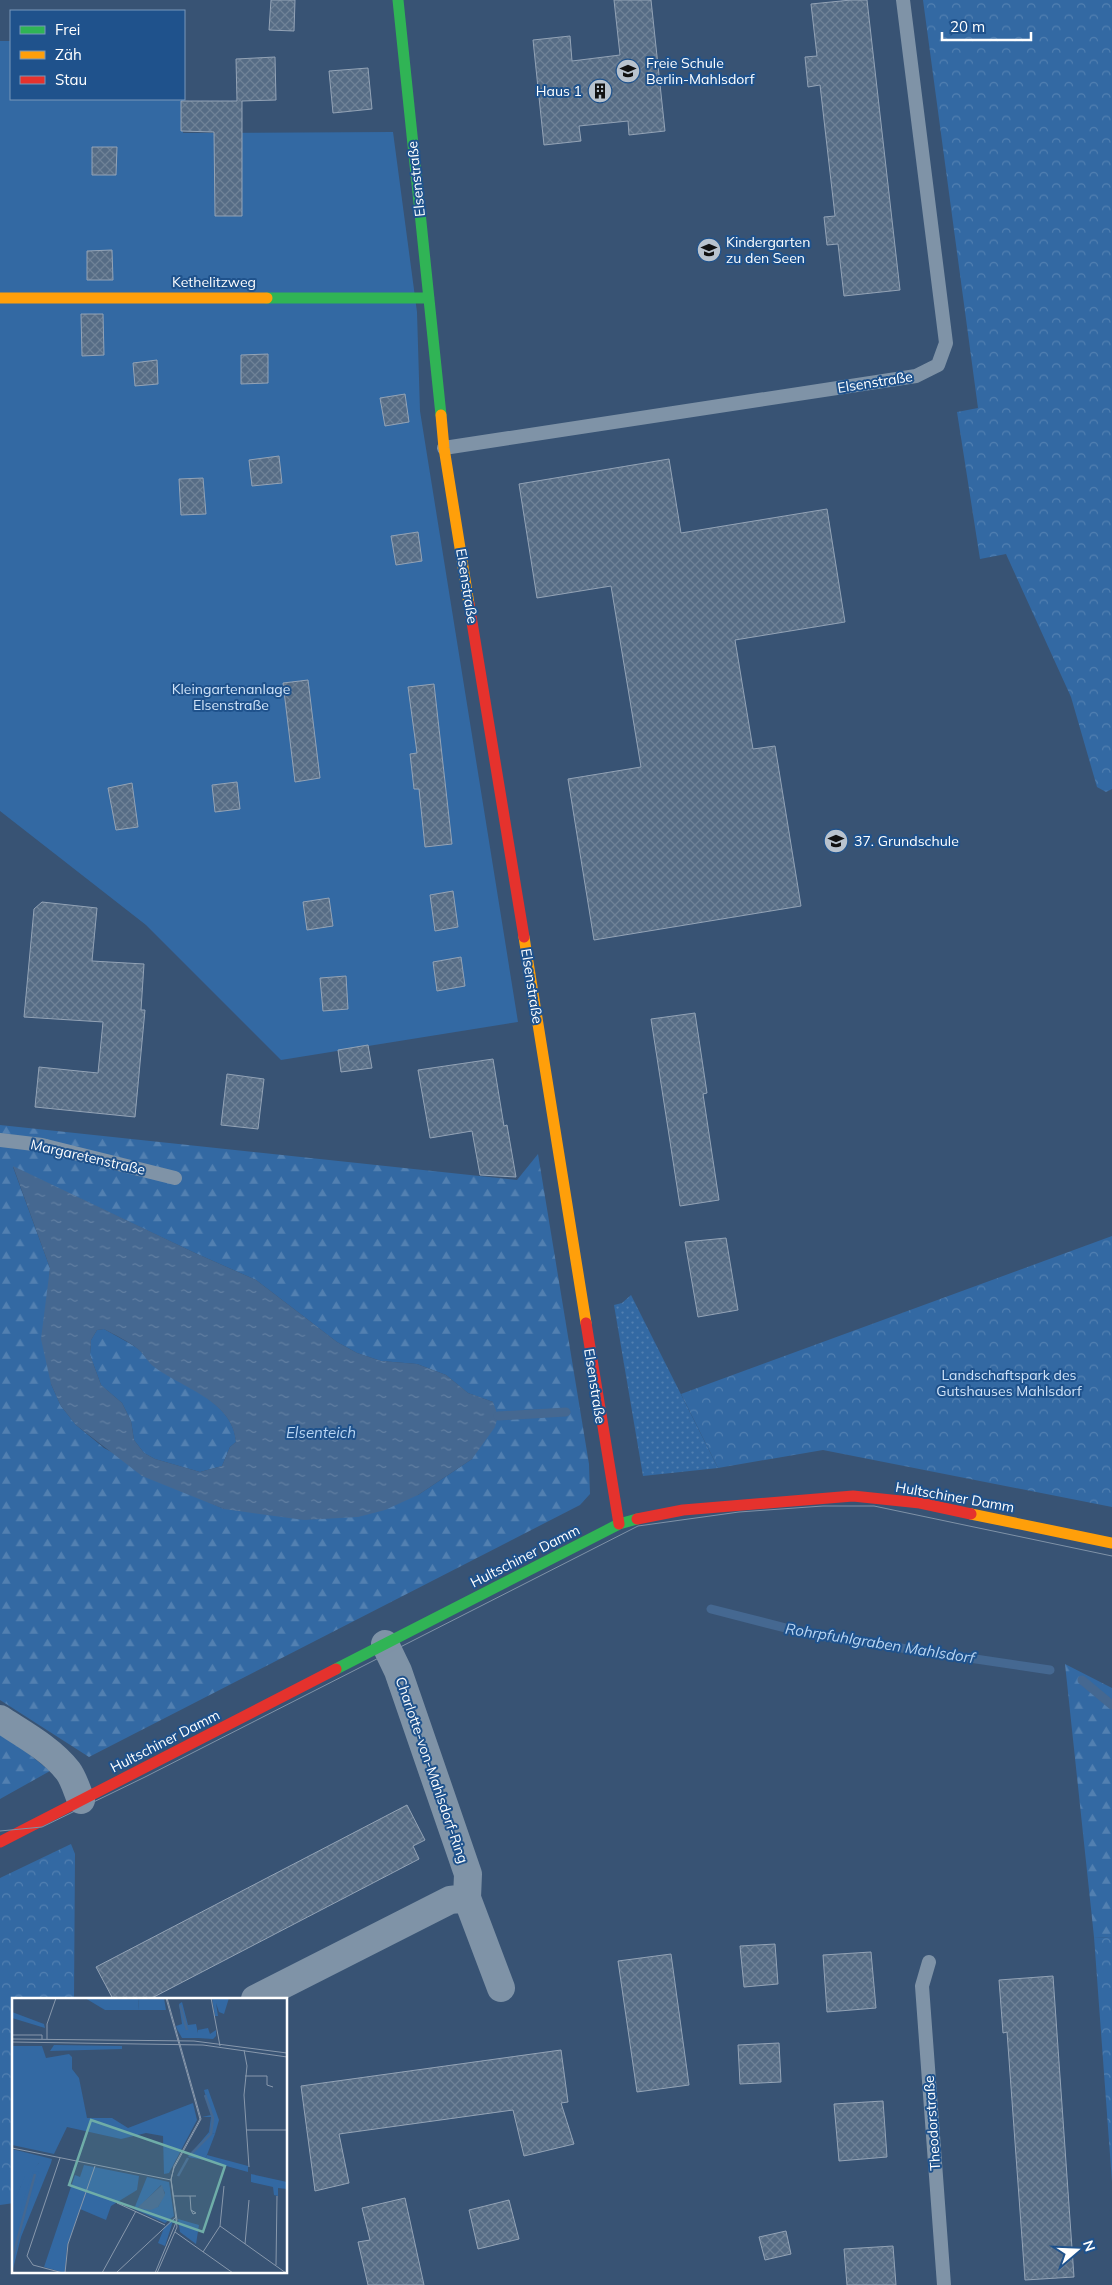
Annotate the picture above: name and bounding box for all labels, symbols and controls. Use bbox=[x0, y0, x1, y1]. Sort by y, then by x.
legend bbox=[10, 10, 185, 100]
scale bar bbox=[942, 10, 1031, 42]
text: 20 m bbox=[950, 17, 985, 36]
text: Frei bbox=[55, 20, 80, 39]
text: Zäh bbox=[55, 45, 82, 64]
place label: Freie Schule Berlin-Mahlsdorf bbox=[646, 54, 755, 88]
school or university icon: Freie Schule Berlin-Mahlsdorf bbox=[615, 58, 641, 84]
text: Stau bbox=[55, 70, 87, 89]
building icon: Haus 1 bbox=[587, 78, 613, 104]
place label: Haus 1 bbox=[536, 82, 582, 100]
street label: Elsenstraße bbox=[403, 140, 429, 218]
place label: Kindergarten zu den Seen bbox=[726, 233, 810, 267]
school or university icon: Kindergarten zu den Seen bbox=[696, 237, 722, 263]
street label: Kethelitzweg bbox=[172, 273, 256, 291]
street label: Elsenstraße bbox=[836, 367, 914, 397]
street label: Elsenstraße bbox=[452, 547, 482, 625]
park label: Kleingartenanlage Elsenstraße bbox=[172, 680, 290, 714]
school or university icon: 37. Grundschule bbox=[823, 828, 849, 854]
place label: 37. Grundschule bbox=[854, 832, 959, 850]
street label: Elsenstraße bbox=[517, 947, 547, 1025]
street label: Margaretenstraße bbox=[29, 1135, 147, 1179]
street label: Elsenstraße bbox=[580, 1347, 610, 1425]
park label: Landschaftspark des Gutshauses Mahlsdorf bbox=[936, 1366, 1082, 1400]
water label: Elsenteich bbox=[286, 1423, 356, 1442]
street label: Hultschiner Damm bbox=[894, 1478, 1016, 1516]
street label: Hultschiner Damm bbox=[467, 1521, 583, 1591]
water label: Rohrpfuhlgraben Mahlsdorf bbox=[784, 1619, 978, 1668]
street label: Charlotte-von-Mahlsdorf-Ring bbox=[392, 1674, 472, 1866]
street label: Hultschiner Damm bbox=[107, 1706, 223, 1776]
inset map bbox=[12, 1998, 288, 2272]
street label: Theodorstraße bbox=[920, 2075, 944, 2171]
north arrow bbox=[1052, 2225, 1102, 2275]
text: N bbox=[1079, 2238, 1100, 2254]

